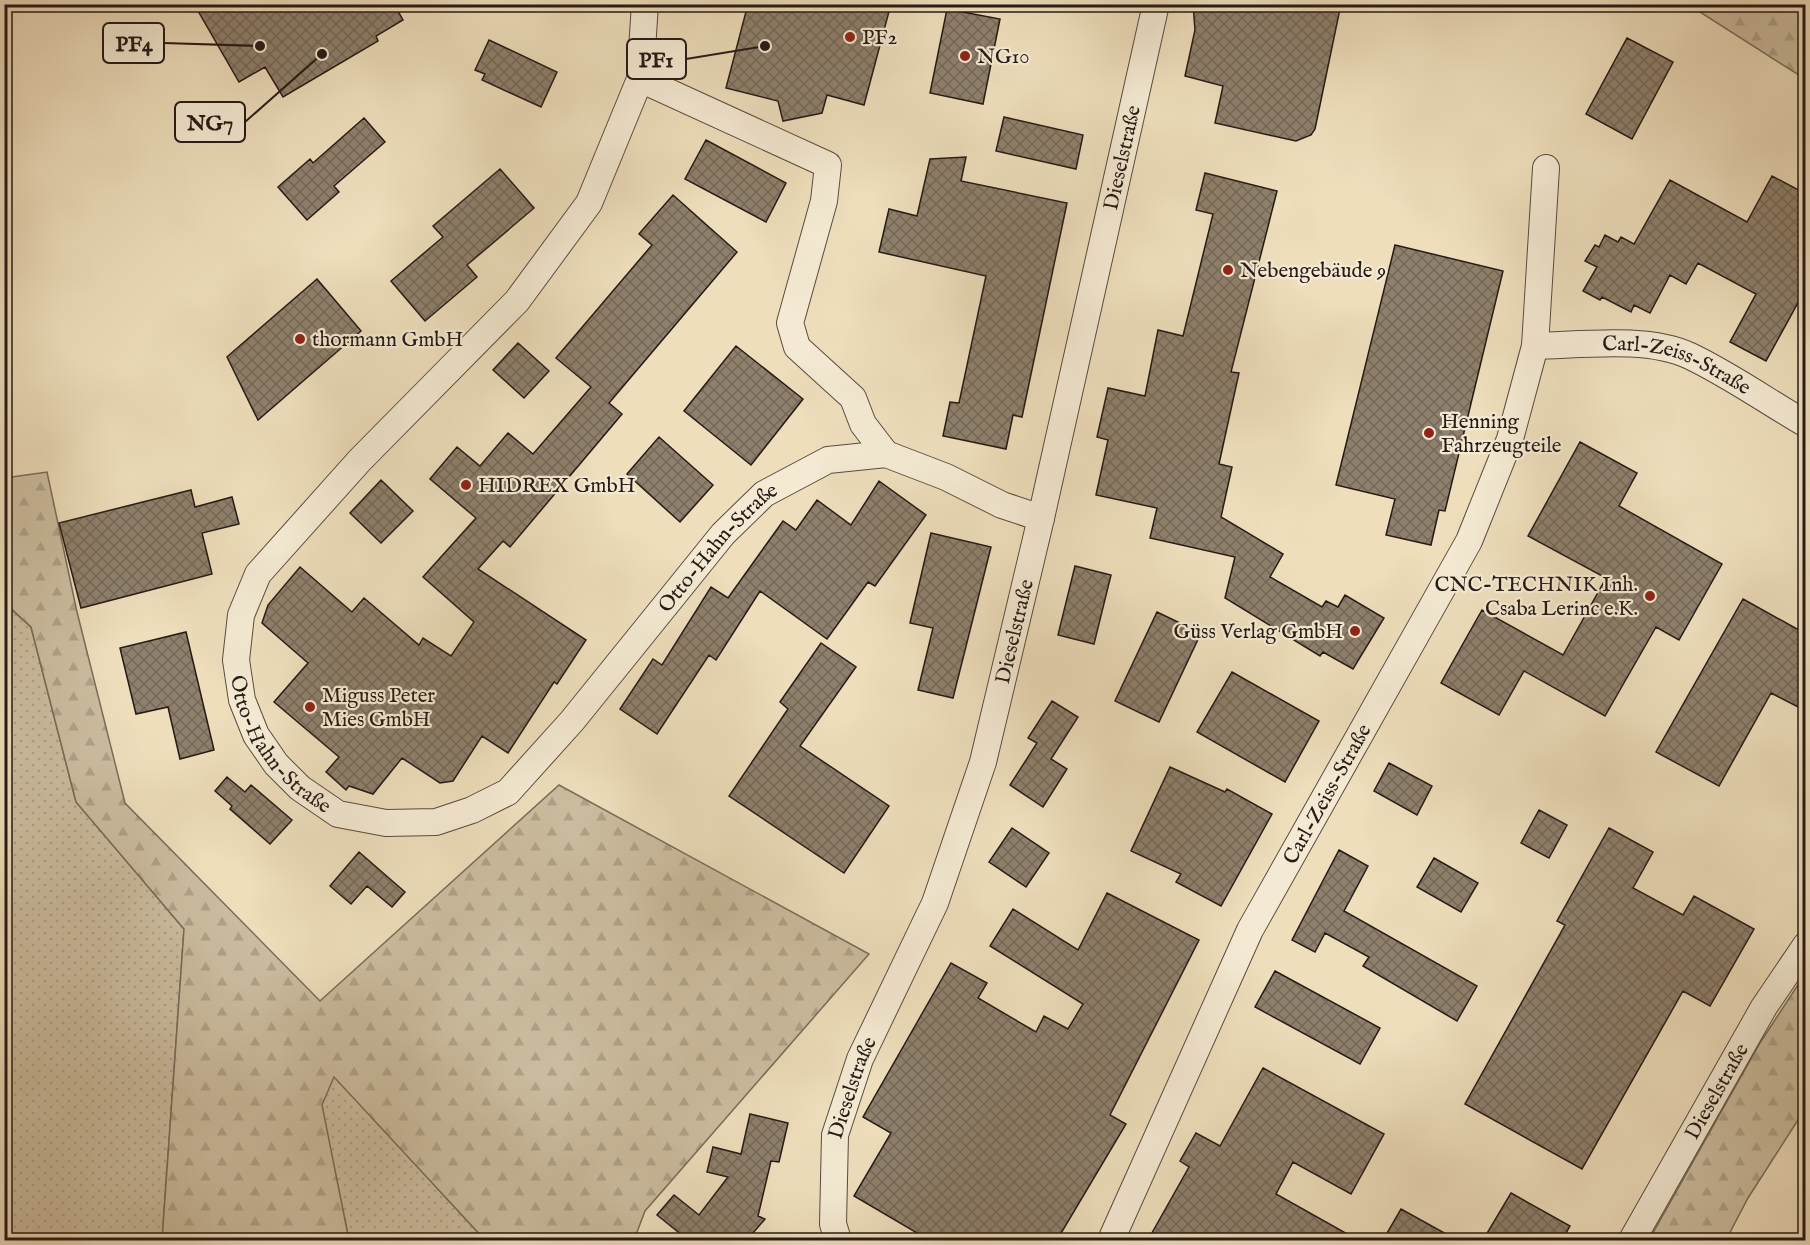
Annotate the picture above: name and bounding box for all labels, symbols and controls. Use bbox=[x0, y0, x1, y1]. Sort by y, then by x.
callout: PF4 bbox=[103, 23, 164, 63]
place label: PF2 bbox=[862, 25, 897, 52]
marker: PF2 bbox=[843, 30, 857, 44]
text: PF4 bbox=[115, 31, 154, 59]
callout: PF1 bbox=[627, 39, 686, 79]
place label: NG10 bbox=[977, 44, 1030, 71]
text: PF1 bbox=[639, 47, 673, 75]
marker: NG10 bbox=[958, 49, 972, 63]
callout: NG7 bbox=[175, 102, 245, 142]
street label: Dieselstraße bbox=[1098, 103, 1148, 213]
text: NG7 bbox=[186, 110, 233, 138]
place label: Nebengebäude 9 bbox=[1240, 258, 1386, 285]
marker: Nebengebäude 9 bbox=[1221, 263, 1235, 277]
place label: thormann GmbH bbox=[312, 327, 463, 354]
street label: Carl-Zeiss-Straße bbox=[1602, 331, 1756, 402]
marker: thormann GmbH bbox=[293, 332, 307, 346]
place label: Henning Fahrzeugteile bbox=[1441, 409, 1562, 460]
marker: Henning Fahrzeugteile bbox=[1422, 426, 1436, 440]
place label: HIDREX GmbH bbox=[478, 473, 635, 500]
street label: Otto-Hahn-Straße bbox=[653, 477, 783, 619]
marker: HIDREX GmbH bbox=[459, 478, 473, 492]
place label: CNC-TECHNIK Inh. Csaba Lerinc e.K. bbox=[1435, 572, 1638, 623]
street label: Dieselstraße bbox=[990, 576, 1041, 687]
marker: CNC-TECHNIK Inh. Csaba Lerinc e.K. bbox=[1643, 589, 1657, 603]
place label: Güss Verlag GmbH bbox=[1173, 619, 1343, 646]
marker: Güss Verlag GmbH bbox=[1348, 624, 1362, 638]
street label: Otto-Hahn-Straße bbox=[223, 673, 336, 821]
place label: Miguss Peter Mies GmbH bbox=[322, 683, 435, 734]
marker: Miguss Peter Mies GmbH bbox=[303, 700, 317, 714]
street label: Carl-Zeiss-Straße bbox=[1278, 719, 1378, 870]
street label: Dieselstraße bbox=[823, 1032, 884, 1143]
street label: Dieselstraße bbox=[1680, 1039, 1756, 1145]

